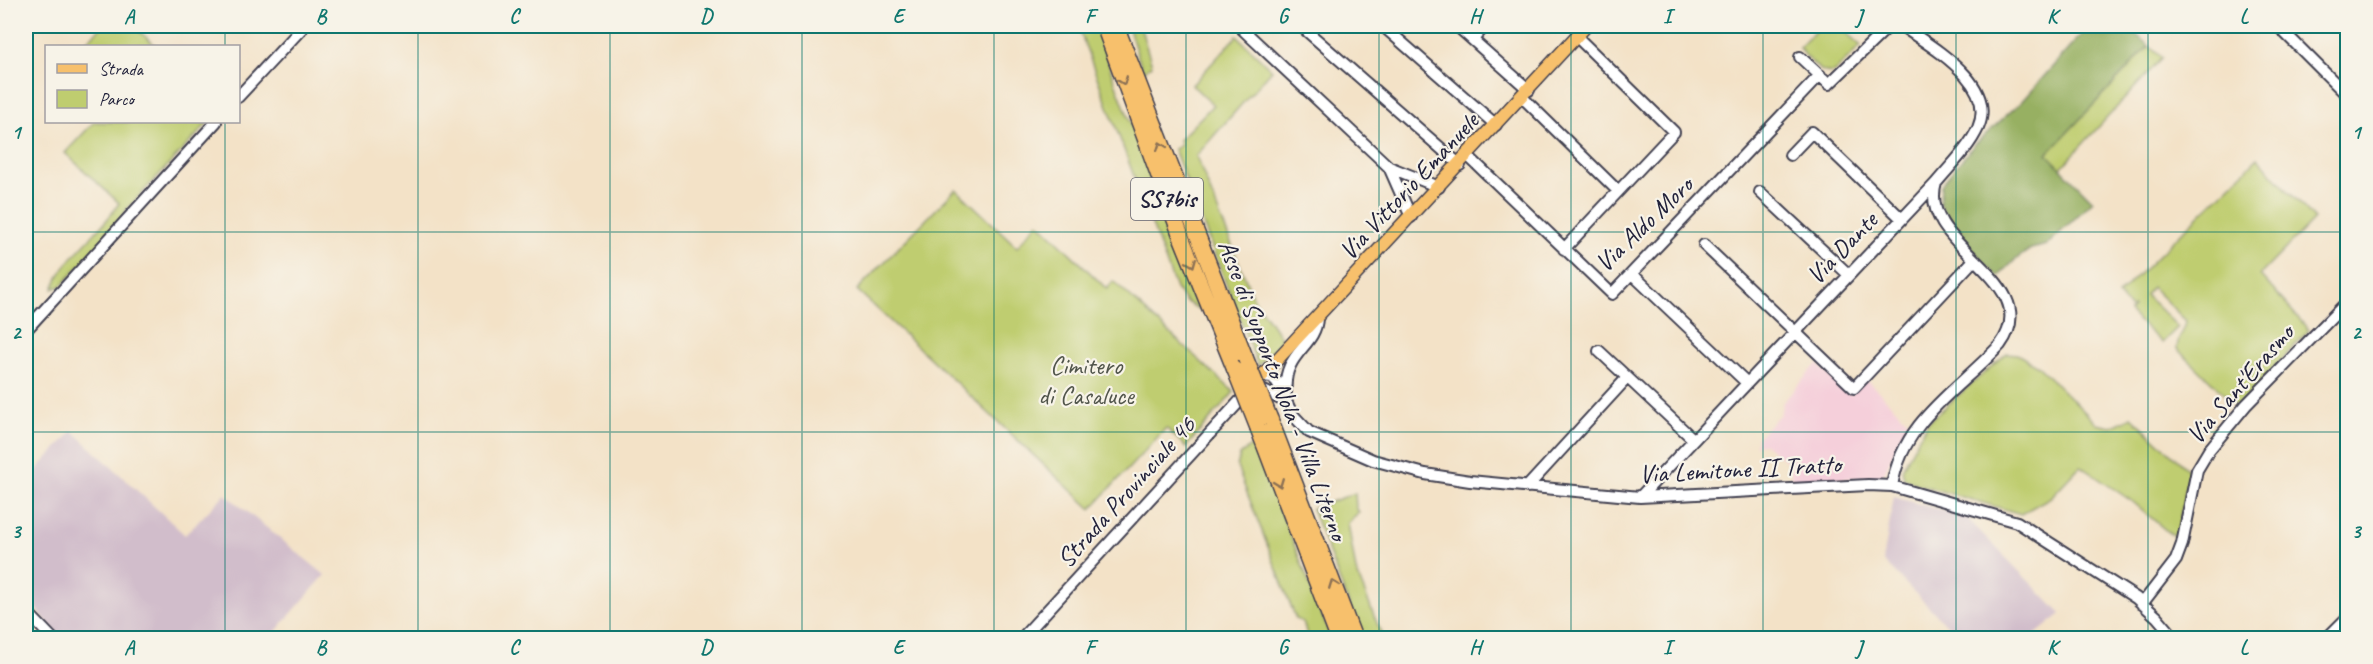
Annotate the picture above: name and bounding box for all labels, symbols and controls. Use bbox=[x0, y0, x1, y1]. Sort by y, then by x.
text: A bbox=[124, 4, 136, 29]
text: B bbox=[316, 4, 328, 29]
text: C bbox=[509, 4, 521, 29]
text: D bbox=[700, 4, 714, 29]
text: E bbox=[893, 4, 907, 29]
text: F bbox=[1085, 4, 1099, 29]
text: G bbox=[1278, 4, 1291, 29]
text: H bbox=[1469, 4, 1484, 29]
text: I bbox=[1663, 4, 1676, 29]
text: J bbox=[1854, 4, 1866, 29]
text: K bbox=[2047, 4, 2061, 29]
text: L bbox=[2240, 4, 2250, 29]
legend bbox=[45, 45, 240, 123]
text: Strada bbox=[99, 58, 144, 80]
one-way arrow bbox=[1115, 75, 1128, 86]
text: Parco bbox=[99, 88, 135, 110]
street label: Via Vittorio Emanuele bbox=[1332, 103, 1488, 267]
text: 1 bbox=[12, 120, 23, 145]
text: 1 bbox=[2352, 120, 2363, 145]
one-way arrow bbox=[1156, 141, 1169, 152]
street label: Via Aldo Moro bbox=[1588, 167, 1702, 279]
road number: SS7bis bbox=[1131, 178, 1203, 220]
street label: Via Dante bbox=[1799, 203, 1886, 291]
street label: Asse di Supporto Nola - Villa Literno bbox=[1210, 235, 1357, 547]
one-way arrow bbox=[1185, 257, 1197, 268]
street label: Via Sant'Erasmo bbox=[2179, 315, 2303, 451]
text: 2 bbox=[12, 320, 23, 345]
text: 2 bbox=[2352, 320, 2363, 345]
park label: Cimitero di Casaluce bbox=[1038, 349, 1135, 412]
street label: Strada Provinciale 46 bbox=[1049, 408, 1204, 575]
street label: Via Lemitone II Tratto bbox=[1638, 447, 1844, 491]
one-way arrow bbox=[1272, 476, 1284, 487]
text: 3 bbox=[12, 519, 23, 544]
text: 3 bbox=[2352, 519, 2363, 544]
one-way arrow bbox=[1328, 579, 1341, 590]
text: A bbox=[124, 635, 136, 660]
text: B bbox=[316, 635, 328, 660]
text: C bbox=[509, 635, 521, 660]
text: D bbox=[700, 635, 714, 660]
text: E bbox=[893, 635, 907, 660]
text: F bbox=[1085, 635, 1099, 660]
text: G bbox=[1278, 635, 1291, 660]
text: H bbox=[1469, 635, 1484, 660]
text: I bbox=[1663, 635, 1676, 660]
text: J bbox=[1854, 635, 1866, 660]
text: K bbox=[2047, 635, 2061, 660]
text: L bbox=[2240, 635, 2250, 660]

